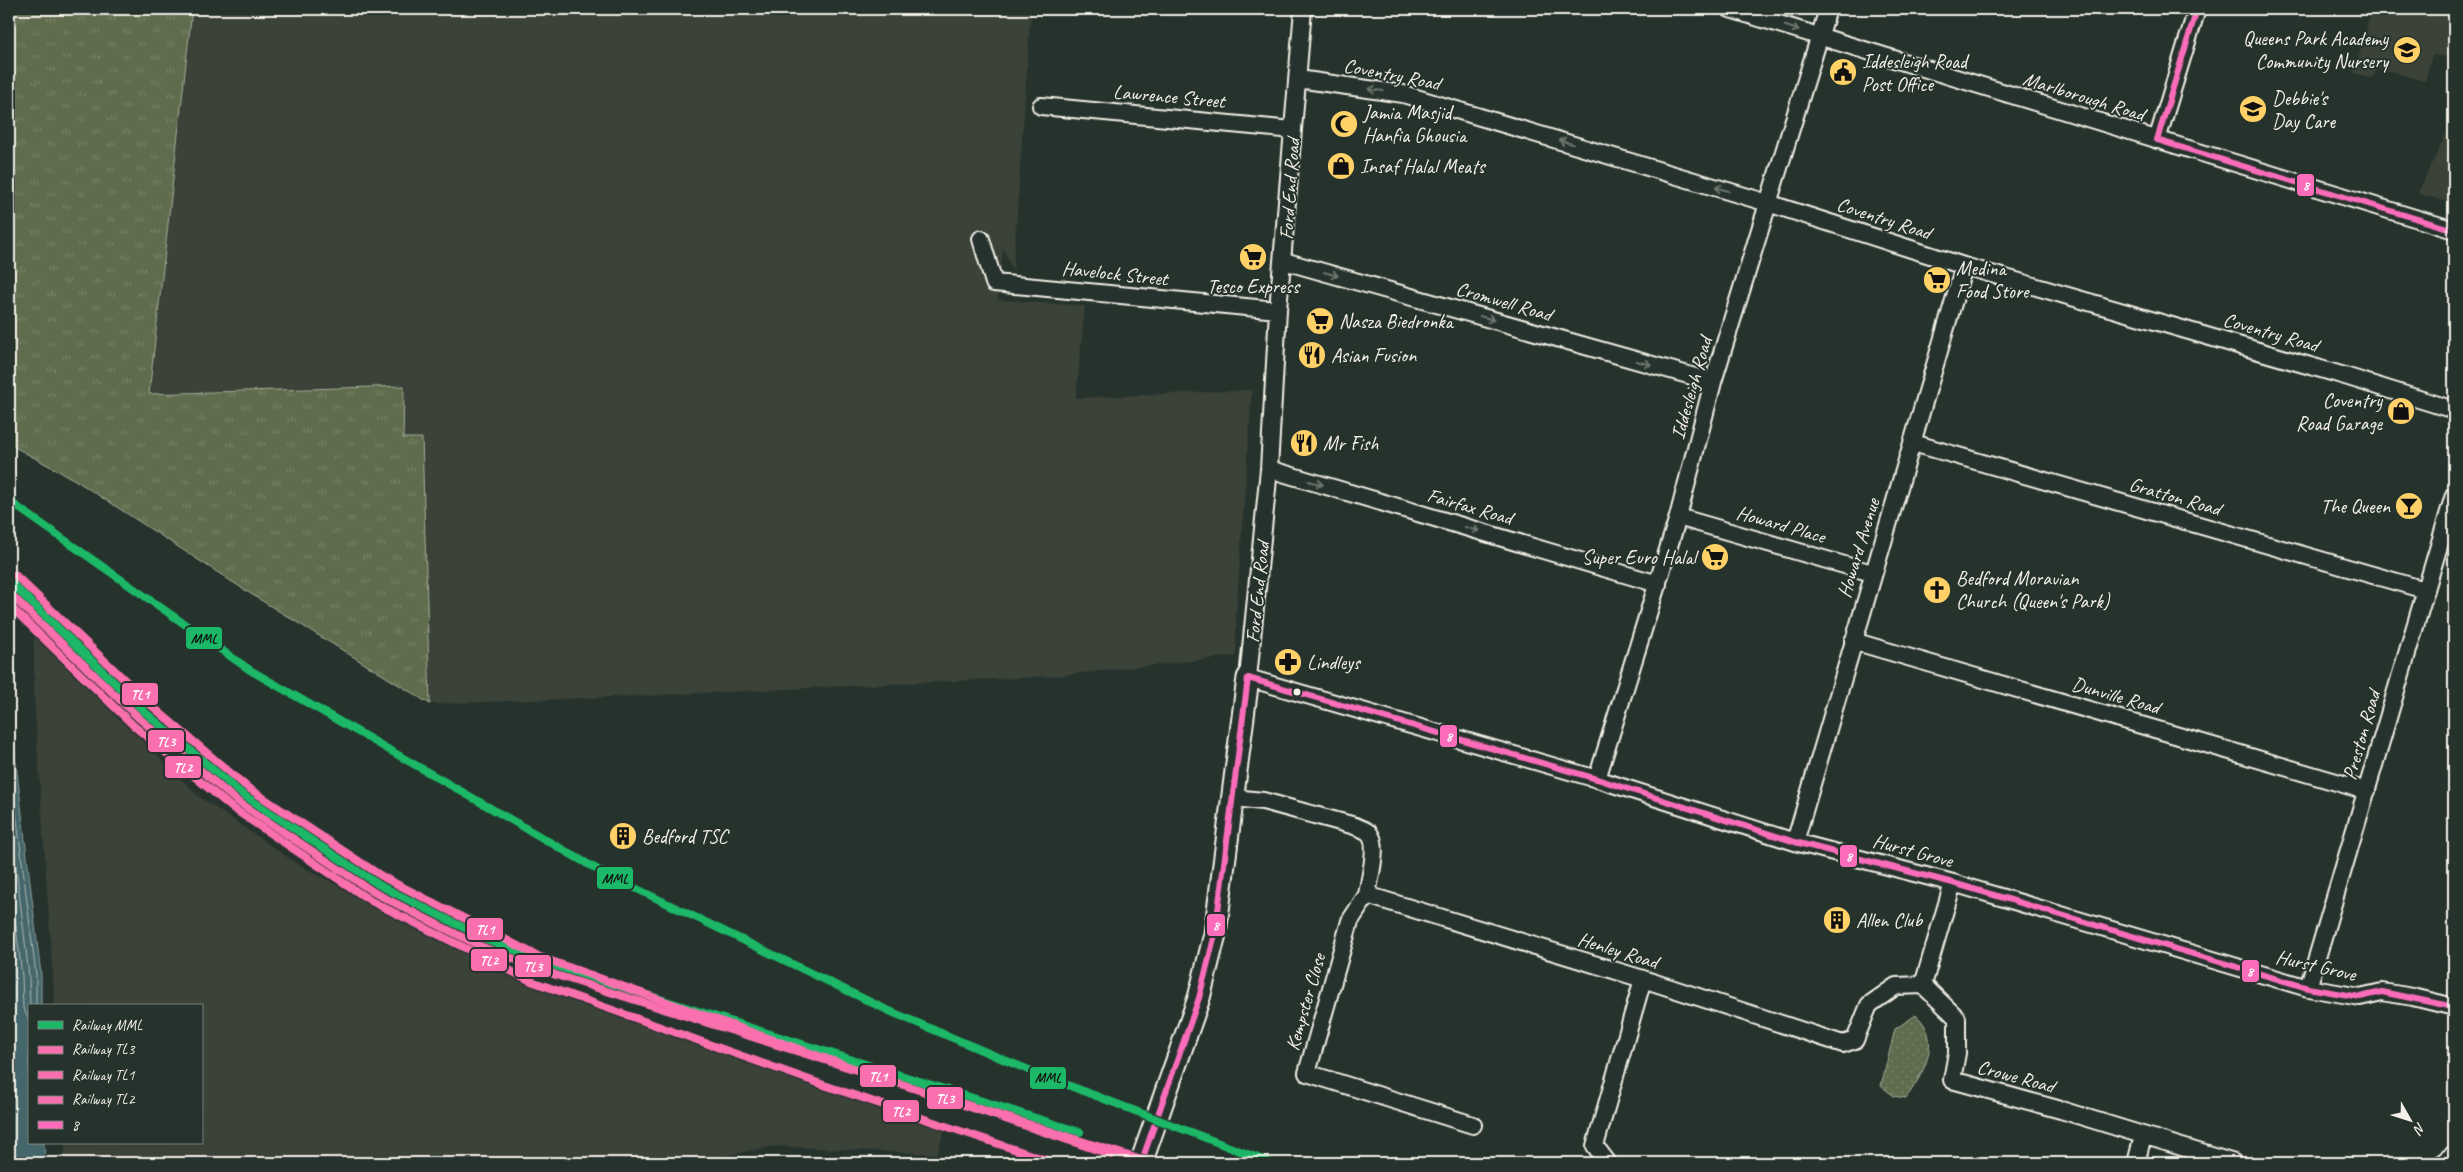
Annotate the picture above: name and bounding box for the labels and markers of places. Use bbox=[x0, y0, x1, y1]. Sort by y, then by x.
place label: Queens Park Academy Community Nursery bbox=[2243, 26, 2390, 74]
school or university icon: Queens Park Academy Community Nursery bbox=[2392, 35, 2422, 65]
place label: Iddesleigh Road Post Office bbox=[1862, 49, 1970, 97]
public building icon: Iddesleigh Road Post Office bbox=[1828, 57, 1858, 87]
place label: Debbie's Day Care bbox=[2272, 86, 2336, 134]
school or university icon: Debbie's Day Care bbox=[2238, 94, 2268, 124]
place label: Jamia Masjid Hanfia Ghousia bbox=[1362, 100, 1468, 148]
mosque icon: Jamia Masjid Hanfia Ghousia bbox=[1329, 109, 1359, 139]
shop icon: Insaf Halal Meats bbox=[1326, 151, 1356, 181]
place label: Insaf Halal Meats bbox=[1360, 154, 1487, 179]
supermarket icon: Tesco Express bbox=[1238, 242, 1268, 272]
place label: Medina Food Store bbox=[1956, 256, 2030, 304]
supermarket icon: Medina Food Store bbox=[1922, 265, 1952, 295]
place label: Tesco Express bbox=[1207, 274, 1301, 299]
supermarket icon: Nasza Biedronka bbox=[1305, 306, 1335, 336]
place label: Nasza Biedronka bbox=[1339, 309, 1455, 334]
restaurant icon: Asian Fusion bbox=[1297, 340, 1327, 370]
place label: Asian Fusion bbox=[1331, 343, 1417, 368]
place label: Coventry Road Garage bbox=[2296, 388, 2383, 436]
shop icon: Coventry Road Garage bbox=[2386, 396, 2416, 426]
restaurant icon: Mr Fish bbox=[1289, 428, 1319, 458]
place label: Mr Fish bbox=[1323, 431, 1379, 456]
bar icon: The Queen bbox=[2394, 491, 2424, 521]
place label: The Queen bbox=[2321, 494, 2391, 519]
supermarket icon: Super Euro Halal bbox=[1700, 542, 1730, 572]
place label: Super Euro Halal bbox=[1582, 545, 1700, 570]
place label: Bedford Moravian Church (Queen's Park) bbox=[1956, 566, 2111, 614]
church icon: Bedford Moravian Church (Queen's Park) bbox=[1922, 575, 1952, 605]
pharmacy icon: Lindleys bbox=[1273, 647, 1303, 677]
place label: Lindleys bbox=[1307, 650, 1362, 675]
unlabelled marker bbox=[1292, 687, 1302, 697]
building icon: Bedford TSC bbox=[608, 821, 638, 851]
place label: Bedford TSC bbox=[642, 824, 730, 849]
building icon: Allen Club bbox=[1822, 905, 1852, 935]
place label: Allen Club bbox=[1856, 908, 1923, 933]

